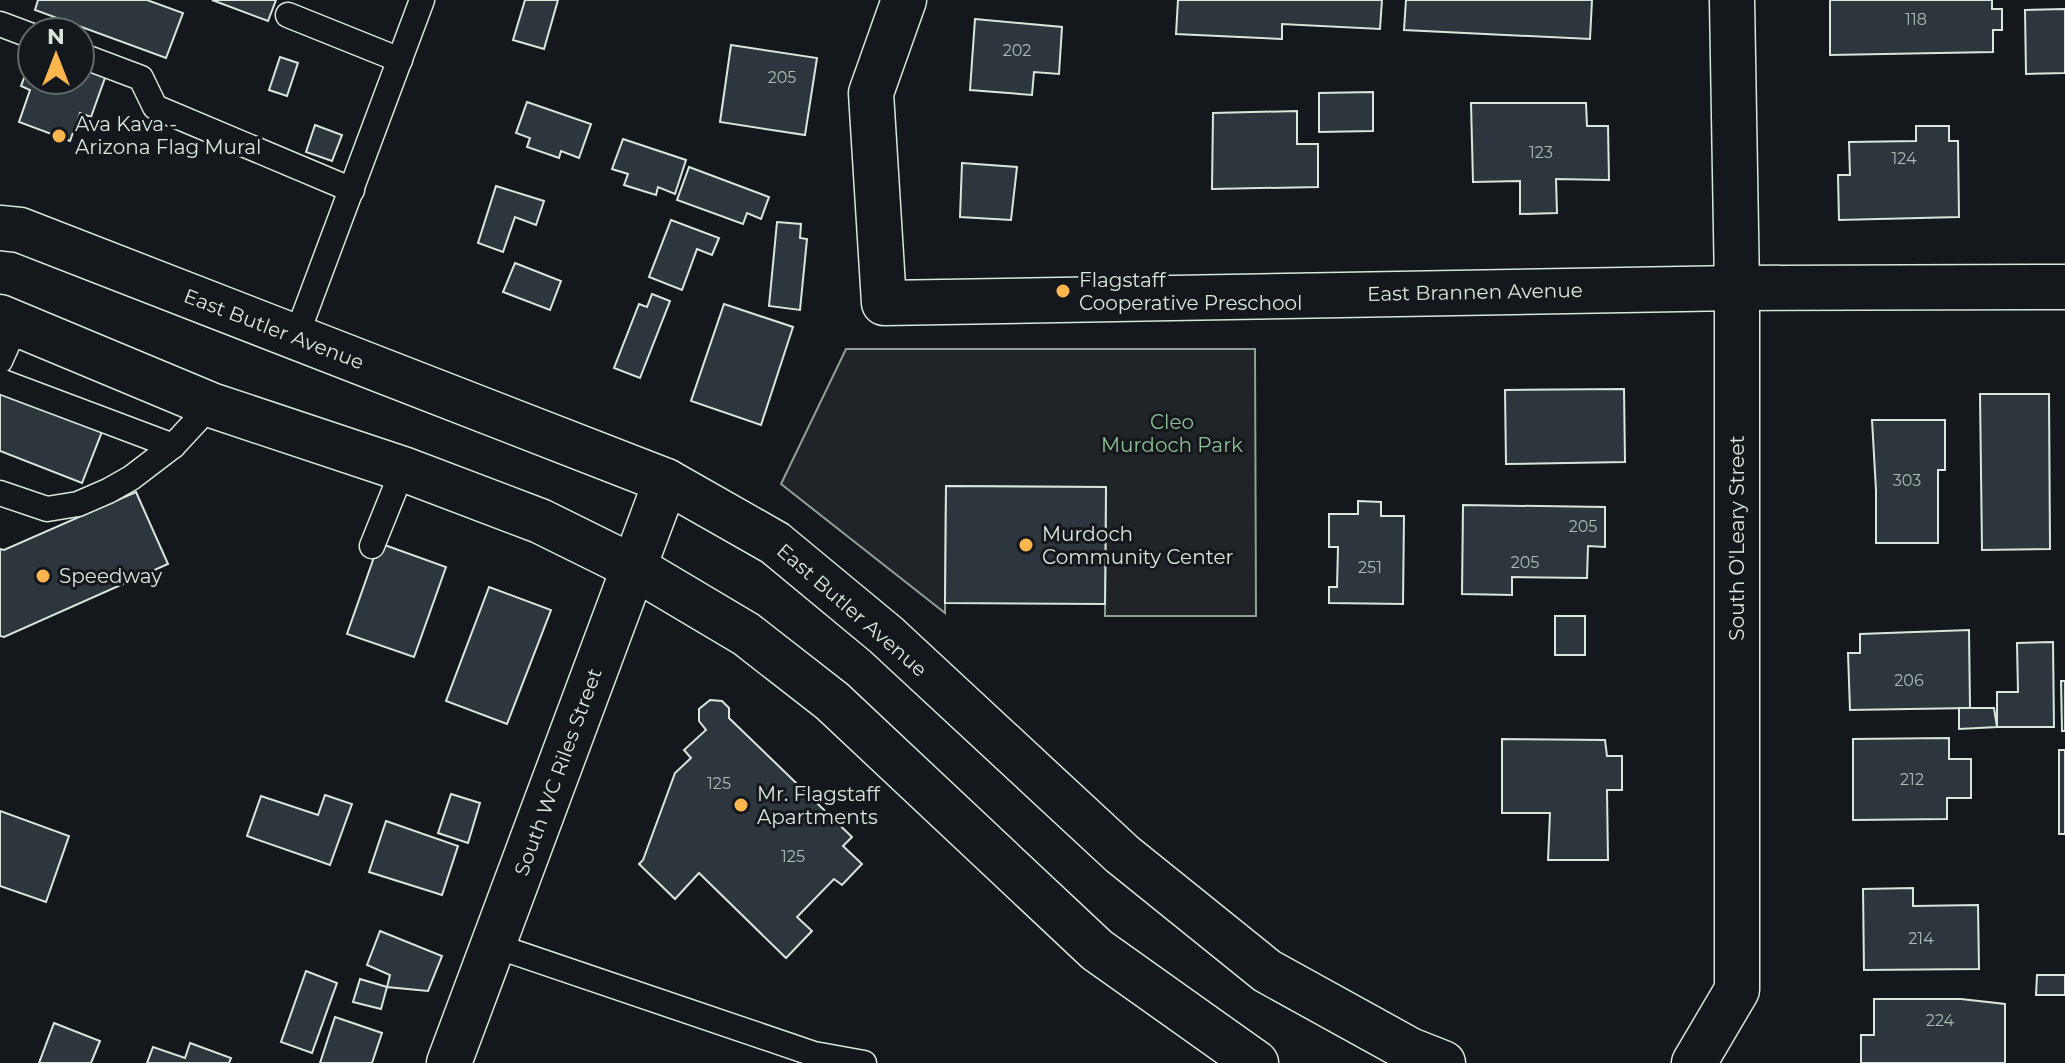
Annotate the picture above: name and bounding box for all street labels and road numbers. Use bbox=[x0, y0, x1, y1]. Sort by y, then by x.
street label: East Brannen Avenue bbox=[1367, 278, 1583, 306]
street label: East Butler Avenue bbox=[181, 284, 367, 374]
street label: South O'Leary Street bbox=[1725, 435, 1749, 641]
street label: East Butler Avenue bbox=[772, 538, 932, 682]
street label: South WC Riles Street bbox=[509, 665, 607, 879]

